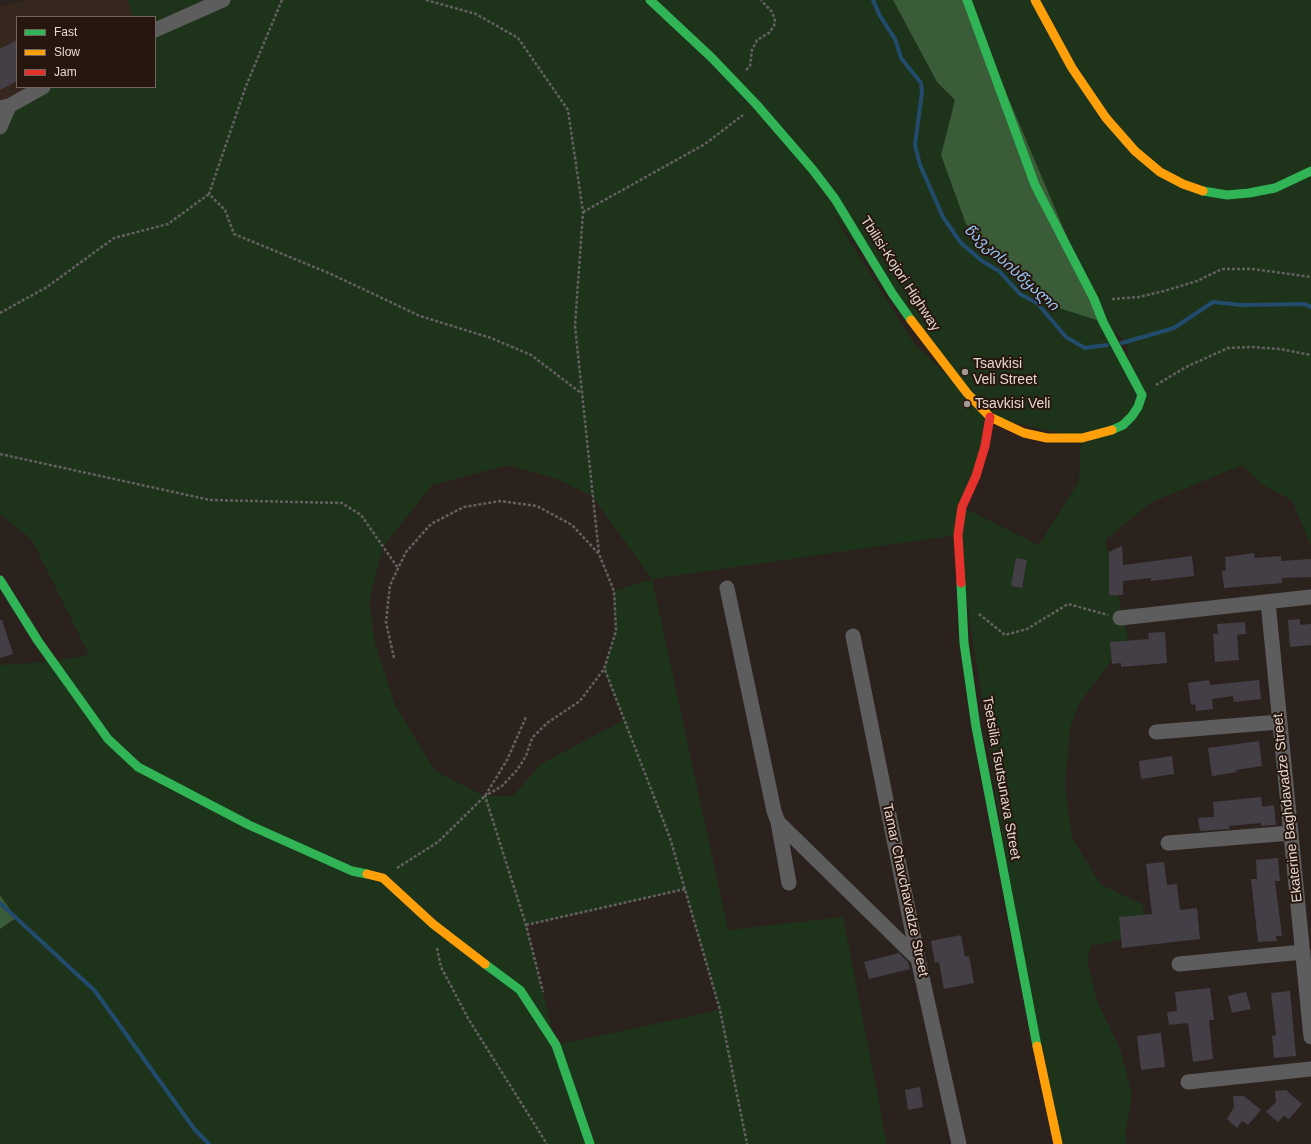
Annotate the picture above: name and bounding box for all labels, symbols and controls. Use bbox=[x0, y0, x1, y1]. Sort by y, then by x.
legend bbox=[16, 16, 156, 88]
text: Fast bbox=[54, 25, 77, 39]
text: Slow bbox=[54, 45, 80, 59]
text: Jam bbox=[54, 65, 77, 79]
street label: Tbilisi-Kojori Highway bbox=[857, 213, 943, 335]
water label: წავკისისწყალი bbox=[960, 221, 1062, 315]
place label: Tsavkisi Veli Street bbox=[973, 356, 1037, 388]
marker: Tsavkisi Veli Street bbox=[960, 367, 970, 377]
place label: Tsavkisi Veli bbox=[975, 396, 1050, 412]
marker: Tsavkisi Veli bbox=[962, 399, 972, 409]
street label: Tsetsilia Tsutsunava Street bbox=[978, 695, 1024, 861]
street label: Ekaterine Baghdavadze Street bbox=[1270, 713, 1306, 903]
street label: Tamar Chavchavadze Street bbox=[878, 802, 932, 978]

